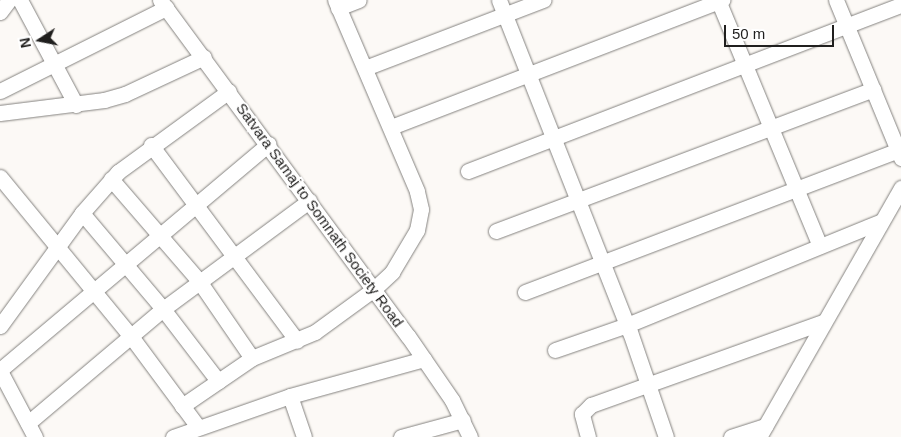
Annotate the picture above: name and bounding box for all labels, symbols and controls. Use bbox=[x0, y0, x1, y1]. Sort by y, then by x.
north arrow bbox=[15, 15, 65, 65]
scale bar bbox=[726, 15, 836, 47]
text: 50 m bbox=[732, 25, 765, 42]
text: N bbox=[16, 36, 34, 49]
street label: Satvara Samaj to Somnath Society Road bbox=[233, 99, 407, 331]

